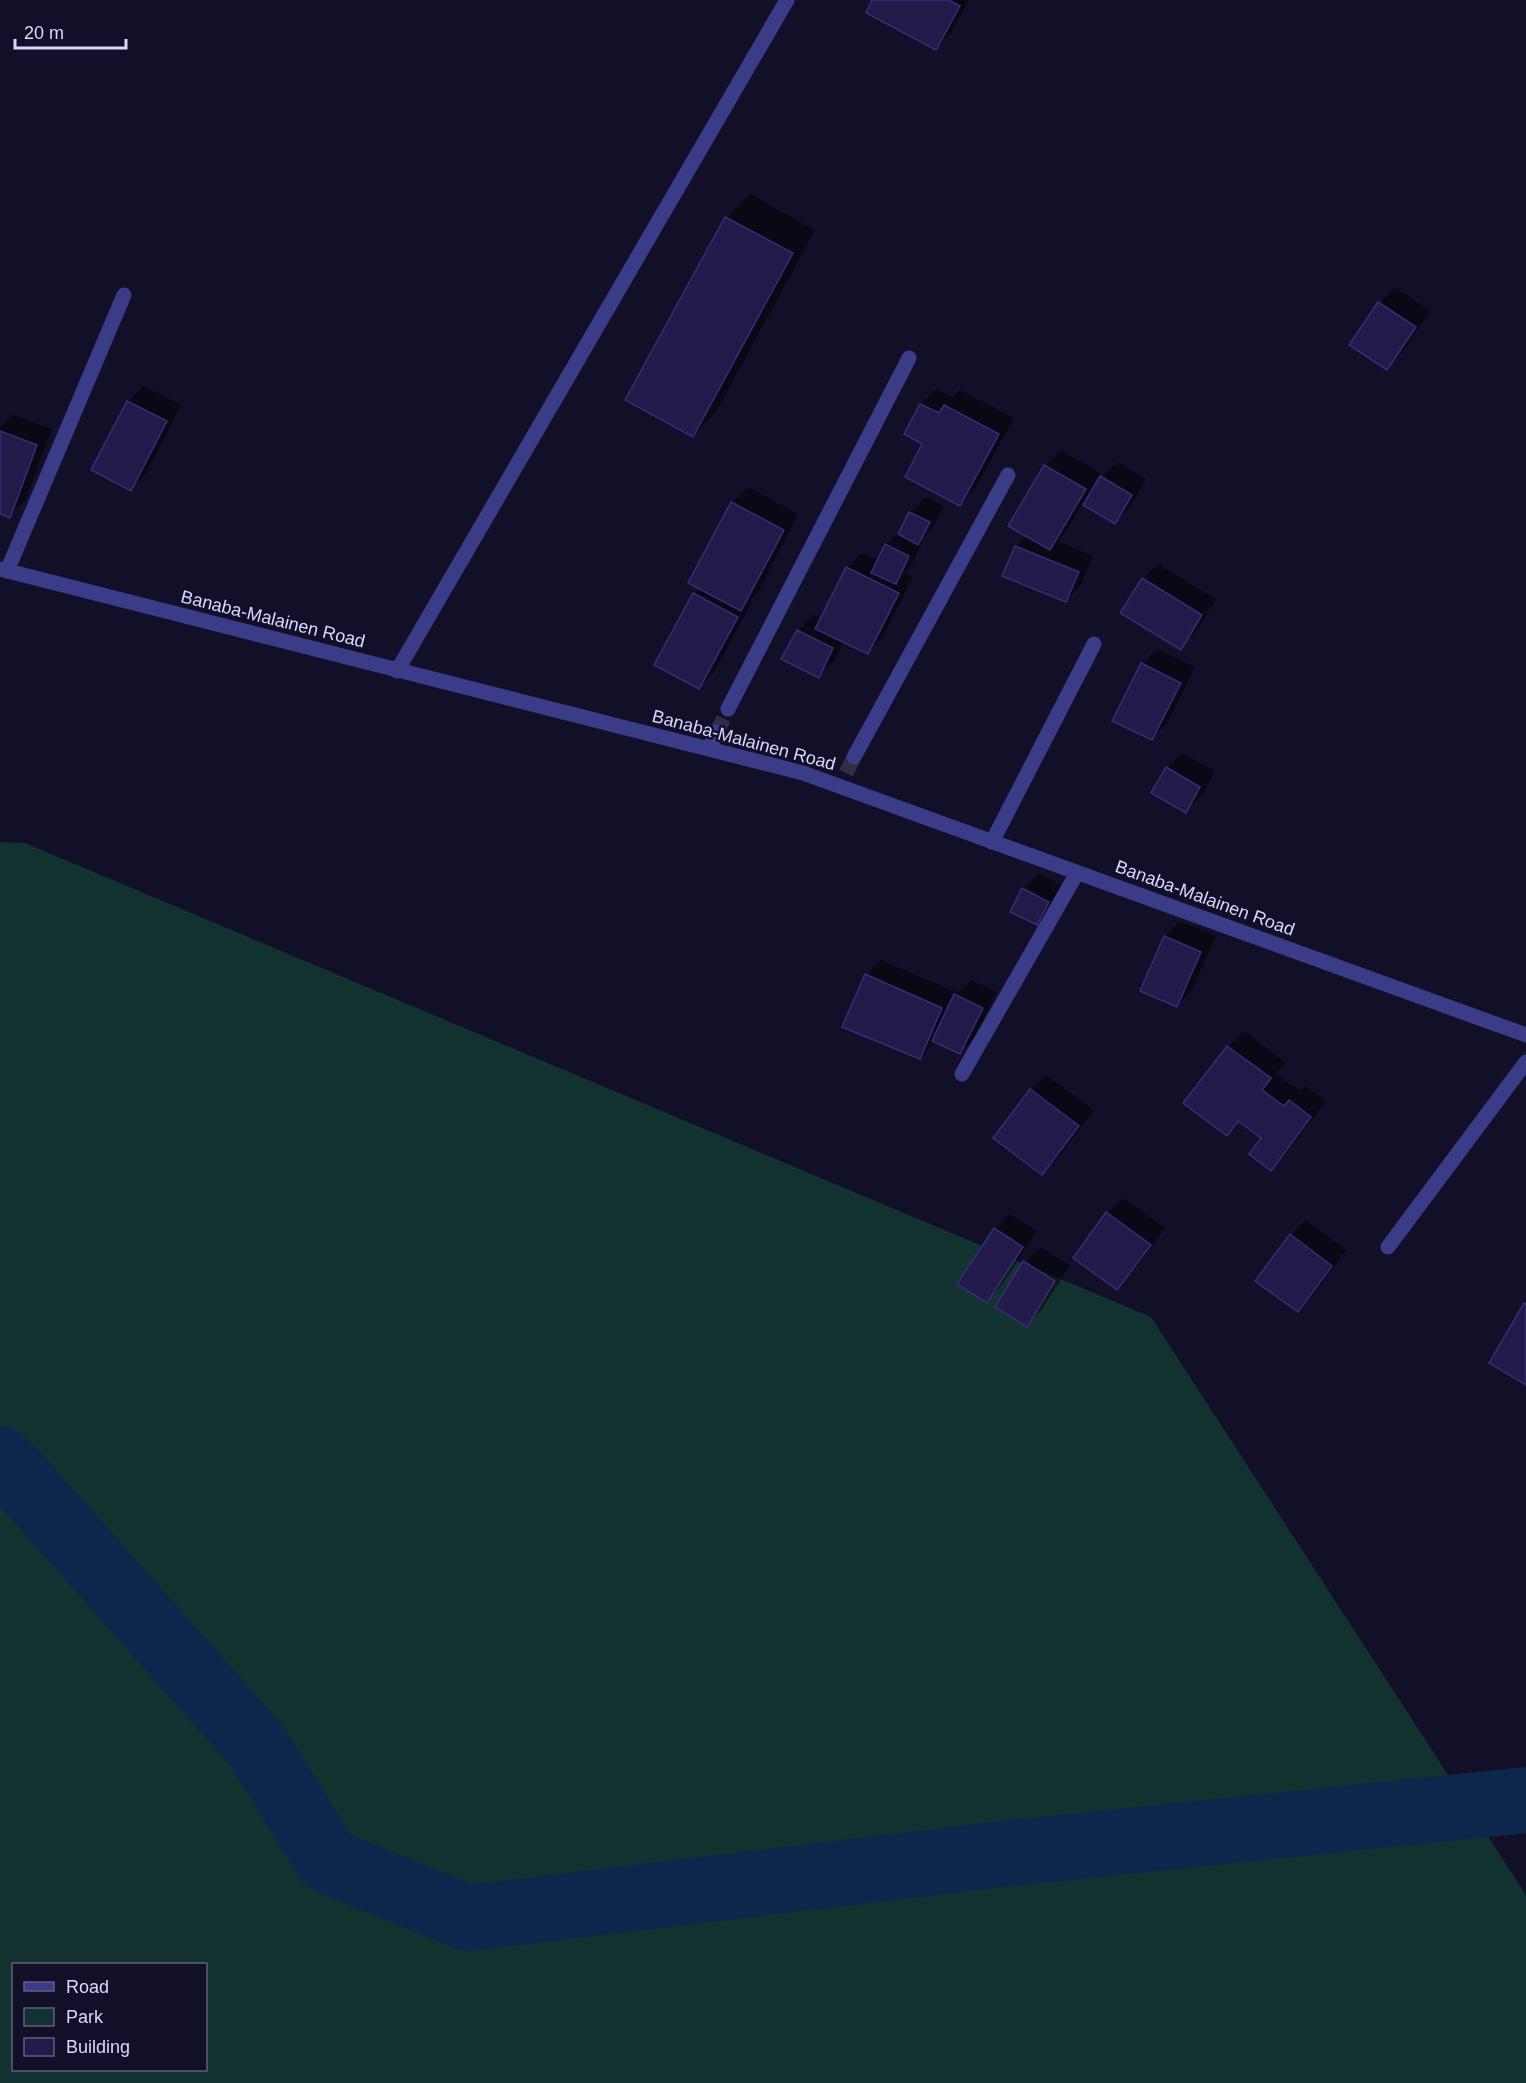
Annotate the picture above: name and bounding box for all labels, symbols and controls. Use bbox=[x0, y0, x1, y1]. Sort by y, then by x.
scale bar bbox=[15, 12, 126, 50]
text: 20 m bbox=[24, 23, 64, 43]
street label: Banaba-Malainen Road bbox=[179, 586, 367, 652]
street label: Banaba-Malainen Road bbox=[650, 706, 838, 774]
street label: Banaba-Malainen Road bbox=[1113, 856, 1297, 940]
legend bbox=[12, 1963, 207, 2071]
text: Road bbox=[66, 1977, 109, 1997]
text: Park bbox=[66, 2007, 104, 2027]
text: Building bbox=[66, 2037, 130, 2057]

